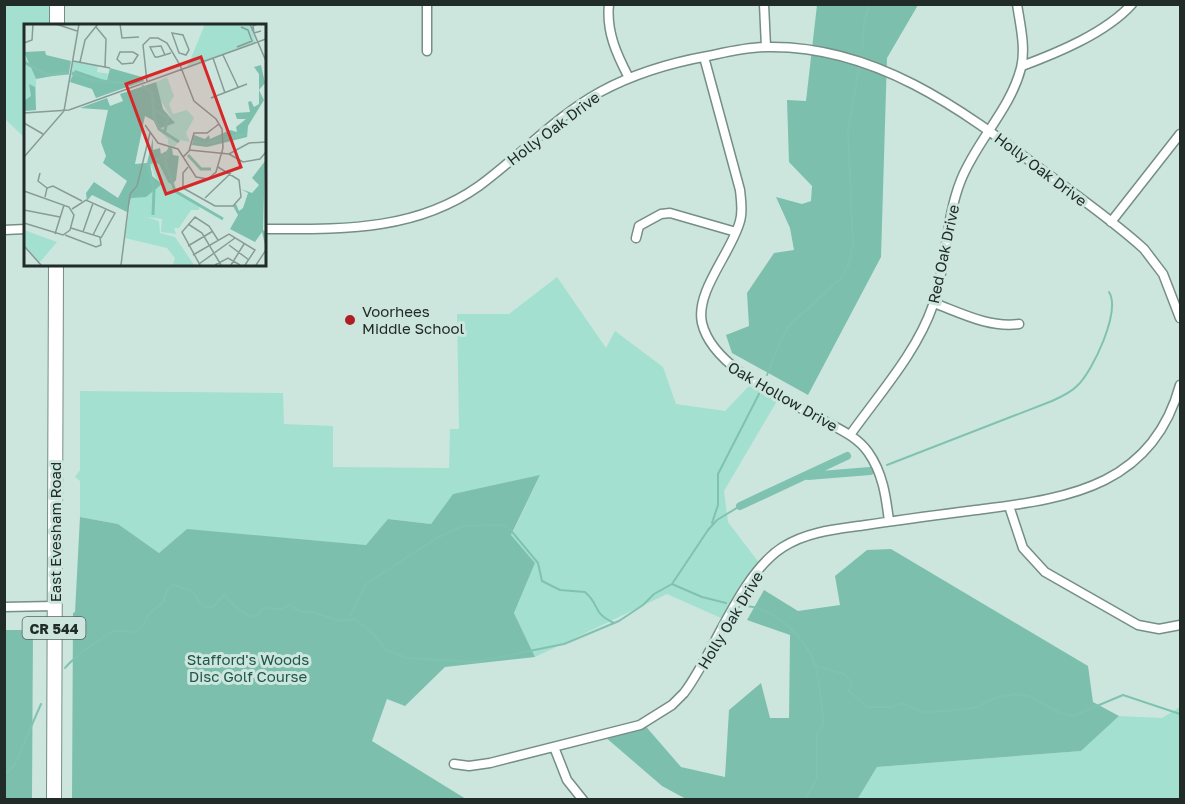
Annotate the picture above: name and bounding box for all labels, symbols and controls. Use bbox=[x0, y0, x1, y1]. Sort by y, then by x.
inset map bbox=[24, 24, 266, 266]
street label: Holly Oak Drive bbox=[503, 87, 603, 169]
street label: Holly Oak Drive bbox=[991, 128, 1091, 210]
street label: Red Oak Drive bbox=[924, 203, 962, 305]
place label: Voorhees Middle School bbox=[362, 302, 464, 337]
marker: Voorhees Middle School bbox=[343, 313, 357, 327]
street label: Oak Hollow Drive bbox=[725, 357, 841, 435]
street label: East Evesham Road bbox=[46, 462, 64, 602]
street label: Holly Oak Drive bbox=[694, 568, 766, 672]
road number: CR 544 bbox=[22, 617, 86, 639]
park label: Stafford's Woods Disc Golf Course bbox=[187, 650, 309, 685]

